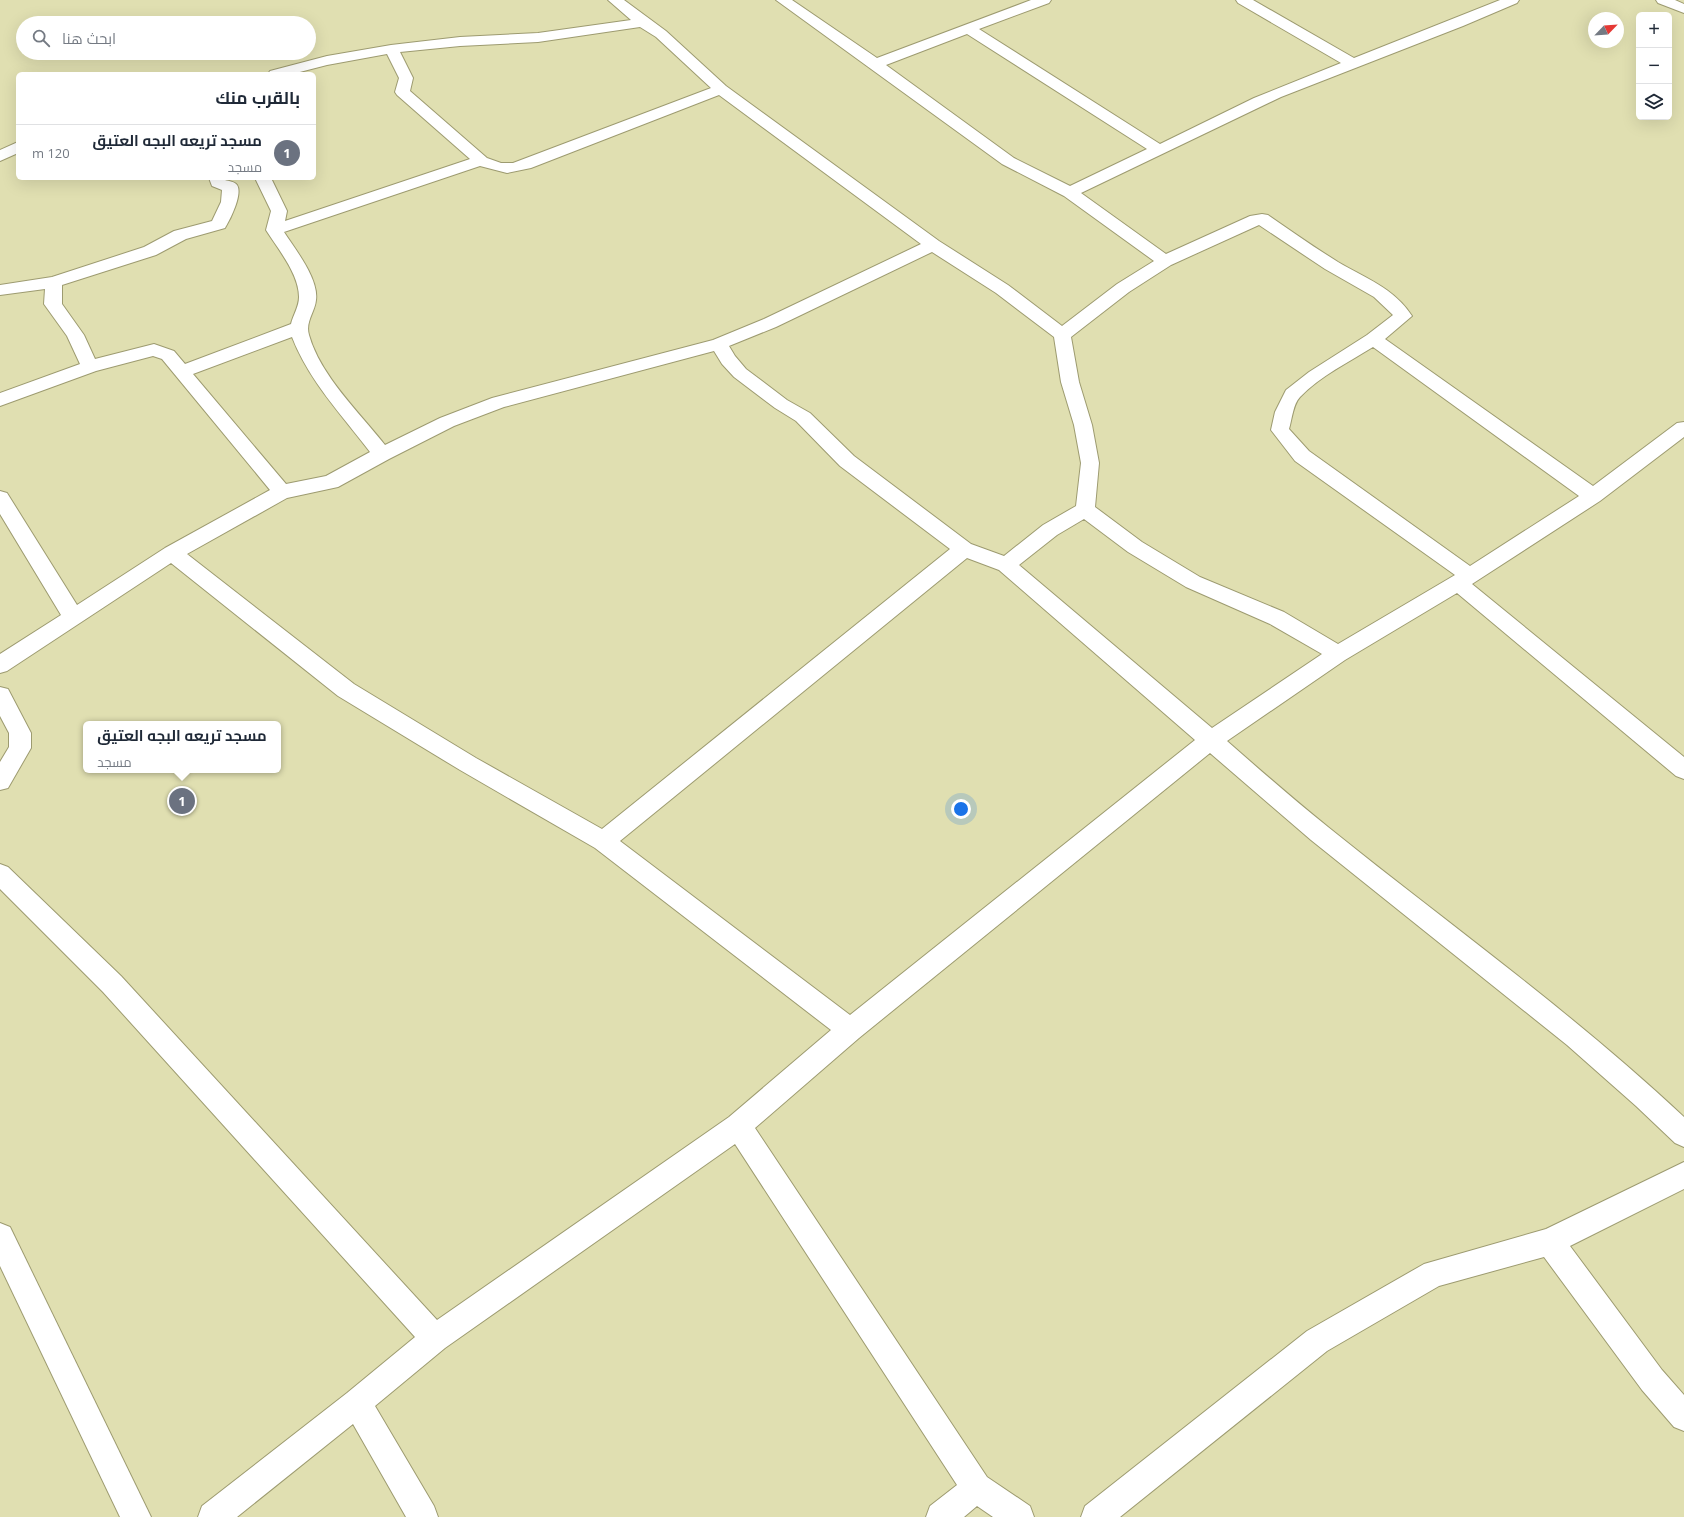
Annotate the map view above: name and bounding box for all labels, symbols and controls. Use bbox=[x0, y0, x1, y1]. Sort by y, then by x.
north arrow bbox=[1588, 12, 1624, 48]
map controls bbox=[1636, 12, 1672, 120]
button: + bbox=[1636, 12, 1672, 48]
search box bbox=[16, 16, 316, 60]
icon: search bbox=[30, 27, 52, 49]
text: ابحث هنا bbox=[62, 28, 116, 48]
button: − bbox=[1636, 48, 1672, 84]
button: layers bbox=[1636, 84, 1672, 120]
text: بالقرب منك bbox=[215, 86, 300, 109]
text: مسجد تريعه البجه العتيق bbox=[92, 130, 262, 150]
text: 120 m bbox=[32, 144, 70, 162]
text: 1 bbox=[283, 144, 291, 162]
text: مسجد bbox=[228, 158, 262, 176]
popup bbox=[83, 721, 281, 773]
text: مسجد تريعه البجه العتيق bbox=[97, 725, 267, 745]
text: مسجد bbox=[97, 753, 132, 771]
pin: 1 bbox=[169, 786, 195, 816]
your location bbox=[951, 799, 971, 819]

